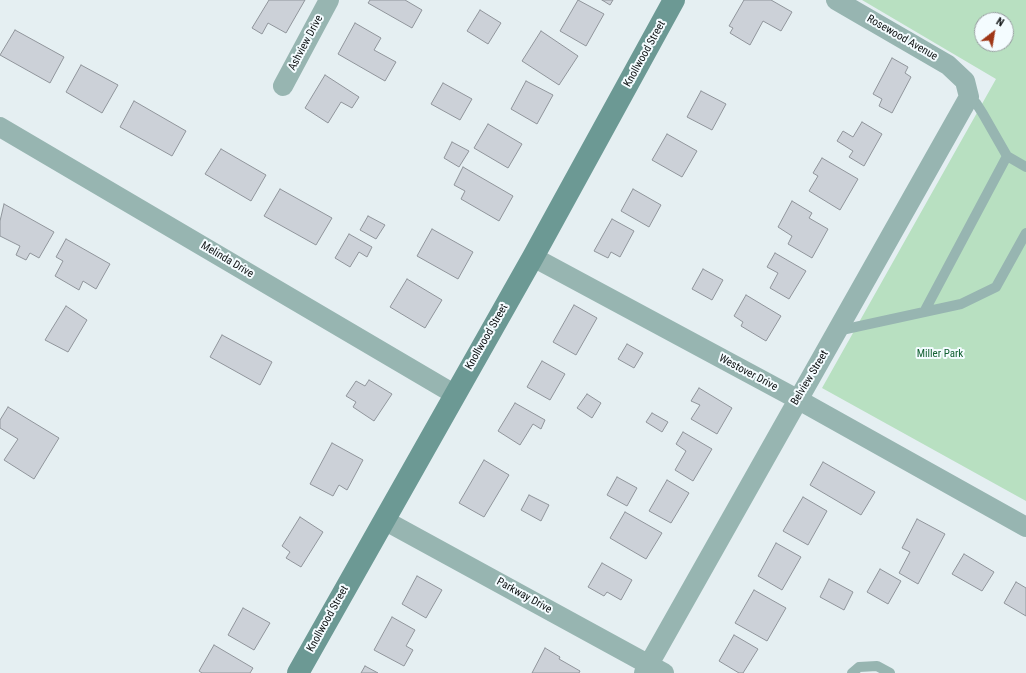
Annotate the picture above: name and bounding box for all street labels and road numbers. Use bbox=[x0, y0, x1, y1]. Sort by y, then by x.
street label: Rosewood Avenue bbox=[864, 12, 940, 64]
street label: Ashview Drive bbox=[286, 13, 326, 73]
street label: Knollwood Street bbox=[621, 19, 669, 89]
street label: Melinda Drive bbox=[198, 239, 256, 281]
street label: Knollwood Street bbox=[463, 302, 511, 372]
street label: Belview Street bbox=[788, 348, 832, 408]
street label: Westover Drive bbox=[716, 352, 780, 394]
street label: Parkway Drive bbox=[494, 575, 554, 617]
street label: Knollwood Street bbox=[304, 584, 352, 654]

